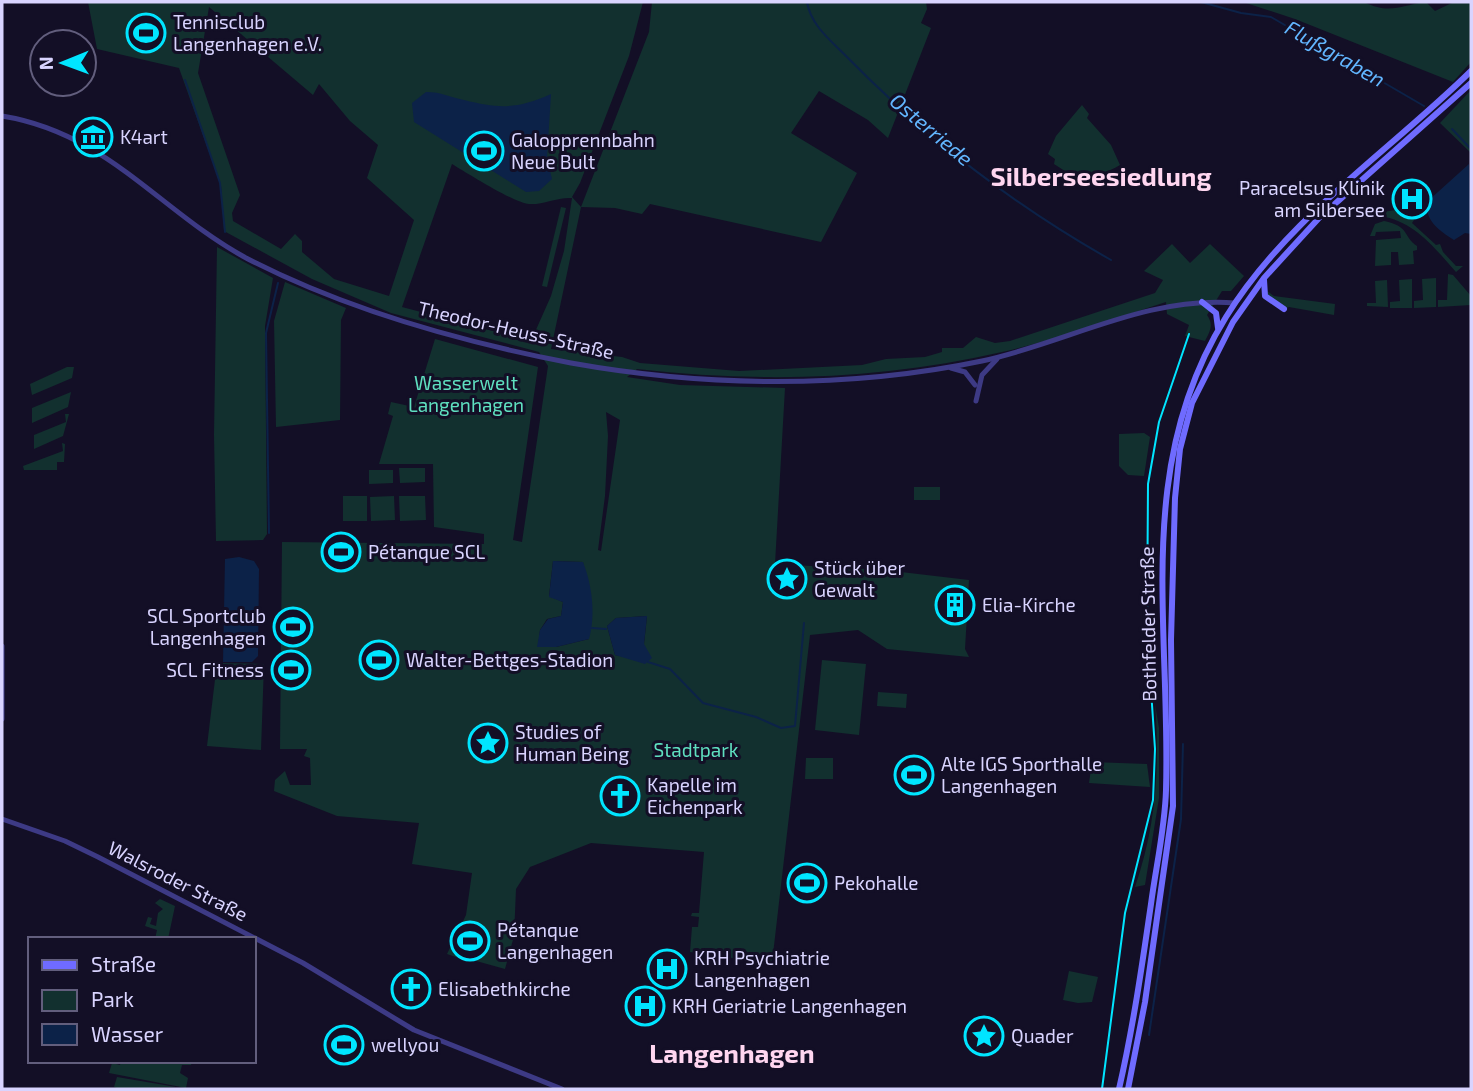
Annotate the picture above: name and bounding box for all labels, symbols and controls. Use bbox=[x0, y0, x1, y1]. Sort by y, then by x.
place label: Tennisclub Langenhagen e.V. bbox=[173, 10, 322, 55]
sports icon: Tennisclub Langenhagen e.V. bbox=[125, 12, 167, 54]
water label: Flußgraben bbox=[1281, 14, 1390, 91]
north arrow bbox=[28, 28, 98, 98]
text: N bbox=[34, 56, 57, 70]
water label: Osterriede bbox=[886, 87, 978, 171]
museum icon: K4art bbox=[72, 116, 114, 158]
place label: K4art bbox=[120, 125, 168, 148]
place label: Galopprennbahn Neue Bult bbox=[511, 128, 655, 173]
sports icon: Galopprennbahn Neue Bult bbox=[463, 130, 505, 172]
district label: Silberseesiedlung bbox=[990, 160, 1212, 191]
place label: Paracelsus Klinik am Silbersee bbox=[1239, 176, 1385, 221]
hospital icon: Paracelsus Klinik am Silbersee bbox=[1391, 178, 1433, 220]
street label: Theodor-Heuss-Straße bbox=[416, 296, 616, 363]
park label: Wasserwelt Langenhagen bbox=[408, 371, 524, 416]
sports icon: Pétanque SCL bbox=[320, 531, 362, 573]
place label: Pétanque SCL bbox=[368, 540, 486, 563]
street label: Bothfelder Straße bbox=[1135, 546, 1160, 702]
place label: Stück über Gewalt bbox=[814, 556, 905, 601]
place icon: Stück über Gewalt bbox=[766, 558, 808, 600]
building icon: Elia-Kirche bbox=[934, 584, 976, 626]
place label: Elia-Kirche bbox=[982, 593, 1076, 616]
place label: SCL Sportclub Langenhagen bbox=[147, 604, 266, 649]
sports icon: SCL Sportclub Langenhagen bbox=[272, 606, 314, 648]
sports icon: Walter-Bettges-Stadion bbox=[358, 639, 400, 681]
place label: Walter-Bettges-Stadion bbox=[406, 648, 613, 671]
sports icon: SCL Fitness bbox=[270, 649, 312, 691]
place label: SCL Fitness bbox=[166, 658, 264, 681]
place label: Studies of Human Being bbox=[515, 720, 630, 765]
place icon: Studies of Human Being bbox=[467, 722, 509, 764]
park label: Stadtpark bbox=[653, 738, 739, 761]
place label: Alte IGS Sporthalle Langenhagen bbox=[941, 752, 1102, 797]
sports icon: Alte IGS Sporthalle Langenhagen bbox=[893, 754, 935, 796]
place label: Kapelle im Eichenpark bbox=[647, 773, 743, 818]
church icon: Kapelle im Eichenpark bbox=[599, 775, 641, 817]
street label: Walsroder Straße bbox=[105, 836, 252, 926]
sports icon: Pekohalle bbox=[786, 862, 828, 904]
place label: Pekohalle bbox=[834, 871, 918, 894]
place label: Pétanque Langenhagen bbox=[497, 918, 613, 963]
sports icon: Pétanque Langenhagen bbox=[449, 920, 491, 962]
legend bbox=[28, 937, 256, 1063]
place label: KRH Psychiatrie Langenhagen bbox=[694, 946, 830, 991]
hospital icon: KRH Psychiatrie Langenhagen bbox=[646, 948, 688, 990]
text: Straße bbox=[91, 951, 156, 976]
church icon: Elisabethkirche bbox=[390, 968, 432, 1010]
place label: Elisabethkirche bbox=[438, 977, 571, 1000]
hospital icon: KRH Geriatrie Langenhagen bbox=[624, 985, 666, 1027]
text: Park bbox=[91, 986, 134, 1011]
place label: KRH Geriatrie Langenhagen bbox=[672, 994, 907, 1017]
place icon: Quader bbox=[963, 1015, 1005, 1057]
text: Wasser bbox=[91, 1021, 164, 1046]
sports icon: wellyou bbox=[323, 1024, 365, 1066]
place label: Quader bbox=[1011, 1024, 1074, 1047]
place label: wellyou bbox=[371, 1033, 439, 1056]
district label: Langenhagen bbox=[649, 1037, 815, 1068]

